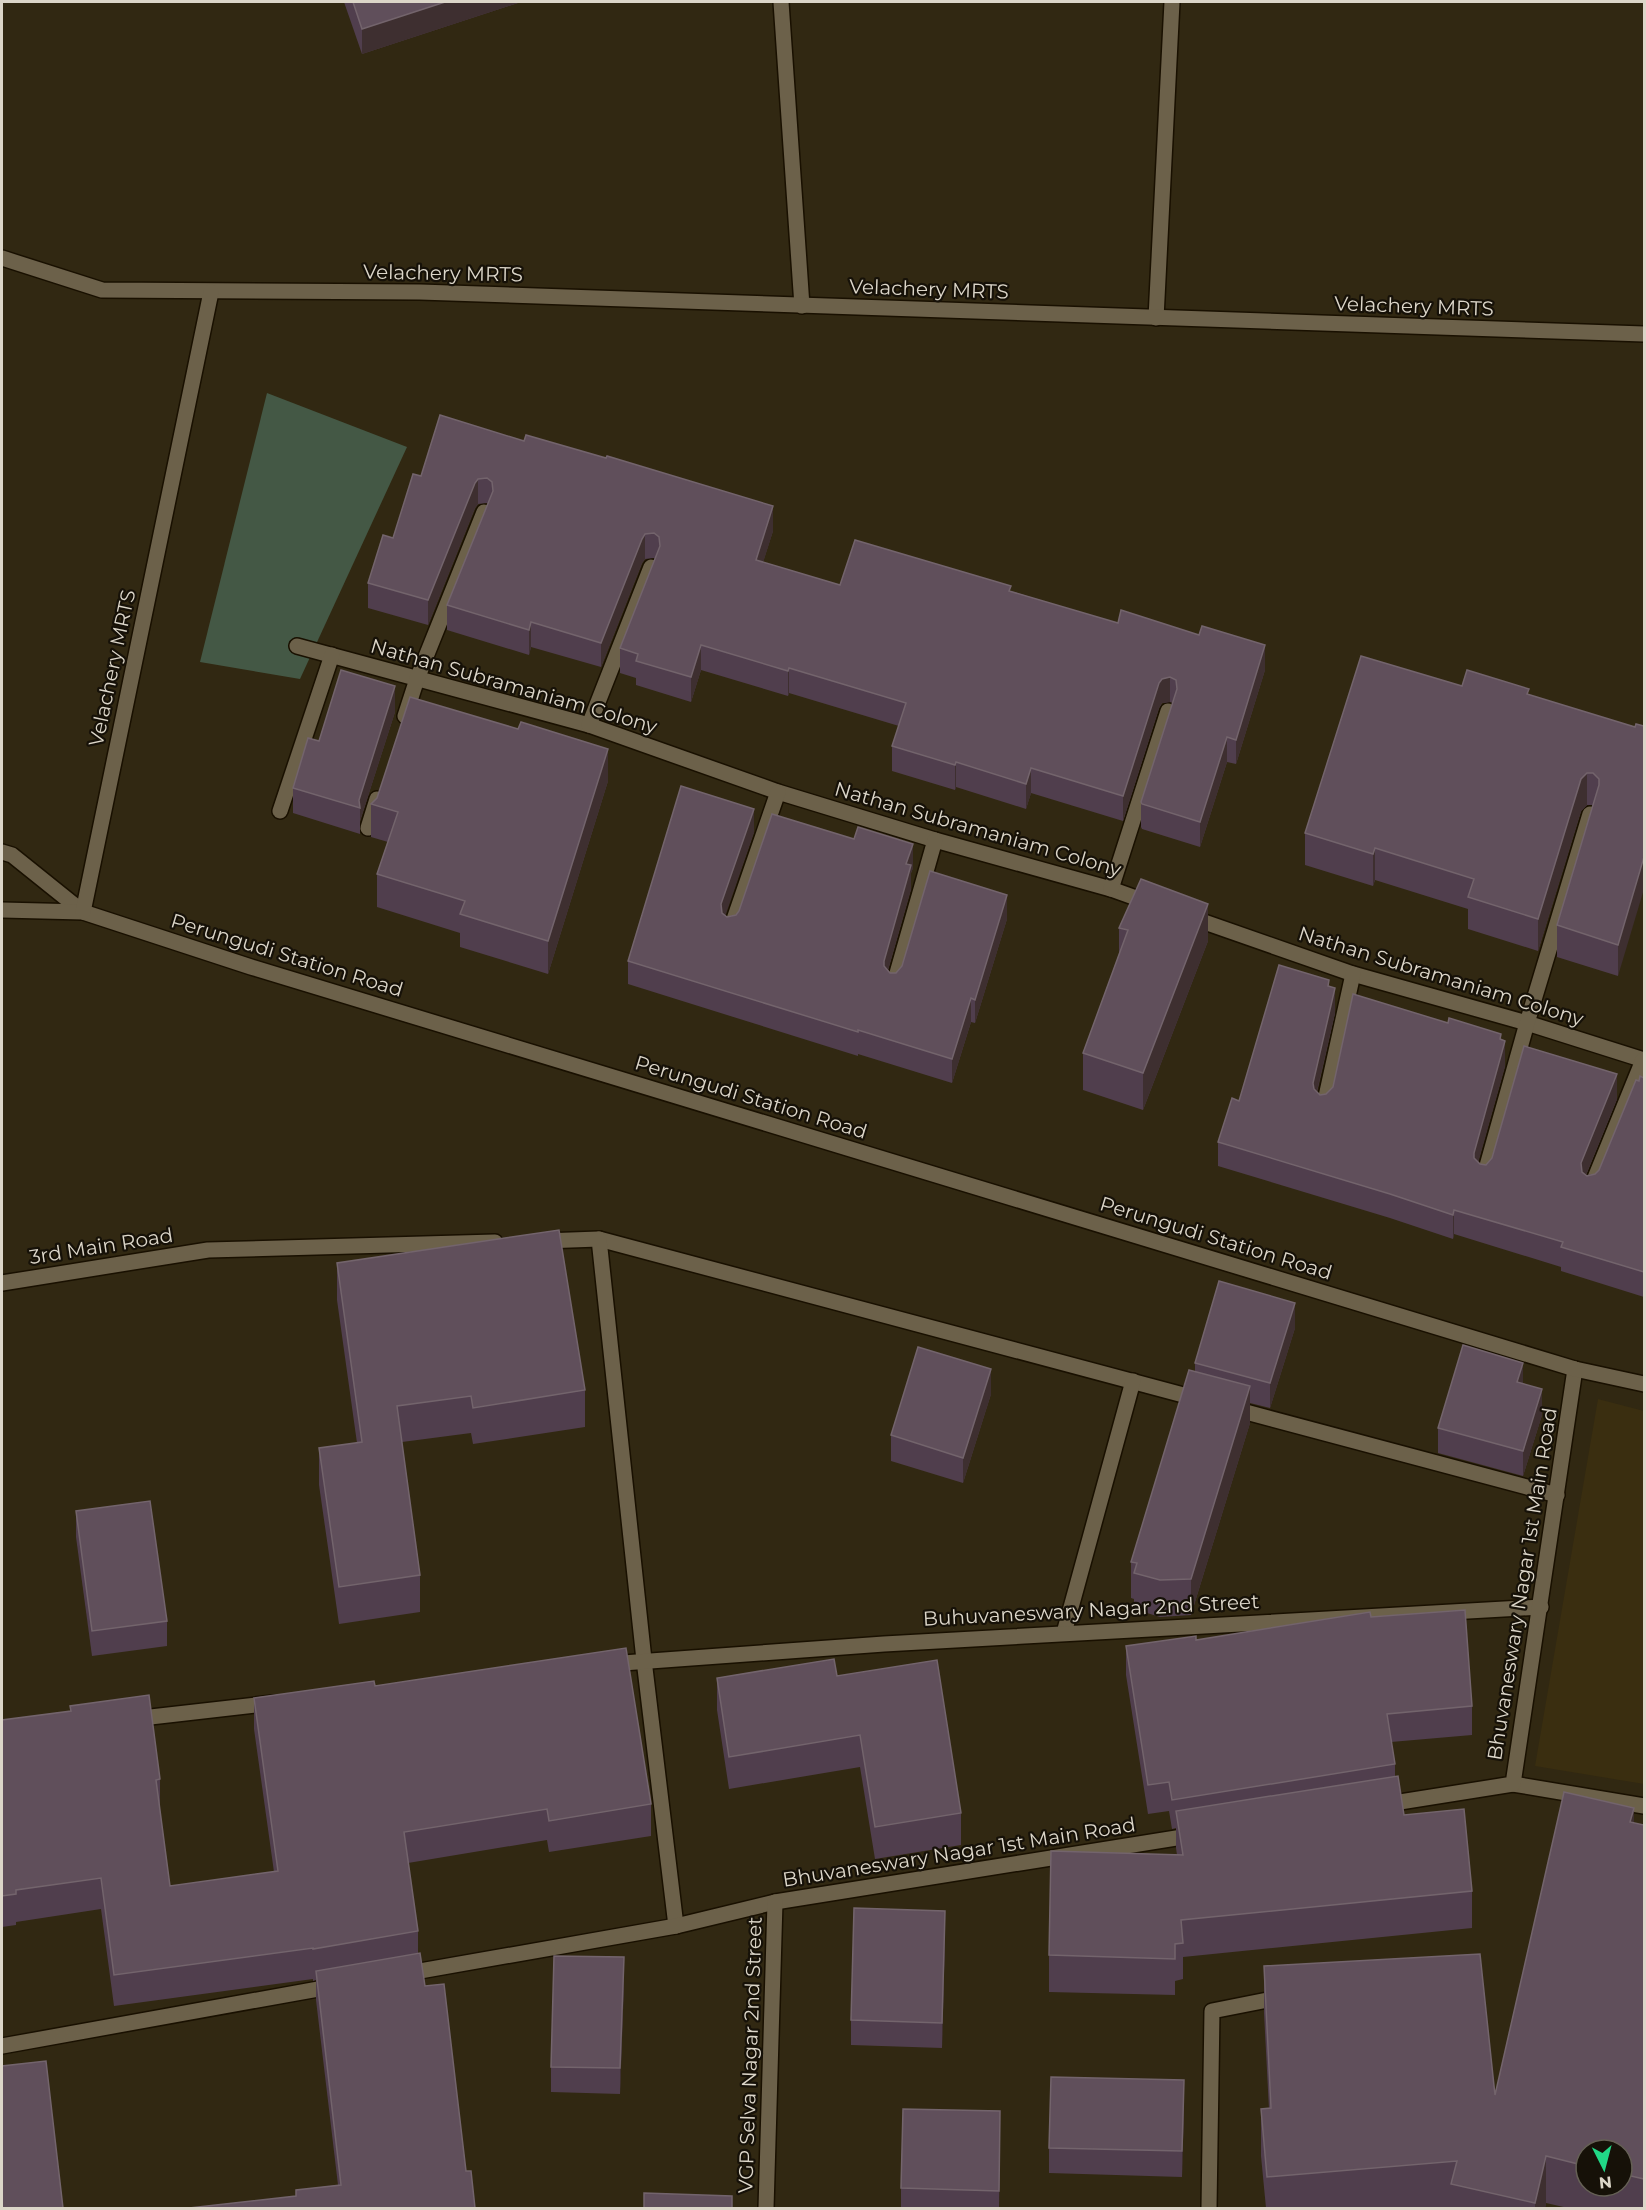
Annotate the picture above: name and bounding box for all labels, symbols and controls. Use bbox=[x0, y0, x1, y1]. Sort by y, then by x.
street label: Velachery MRTS bbox=[363, 260, 523, 286]
street label: Velachery MRTS bbox=[849, 274, 1009, 304]
street label: Velachery MRTS bbox=[1334, 291, 1494, 321]
street label: Velachery MRTS bbox=[84, 587, 140, 749]
street label: Nathan Subramaniam Colony bbox=[368, 634, 660, 738]
street label: Nathan Subramaniam Colony bbox=[832, 777, 1124, 881]
street label: Perungudi Station Road bbox=[168, 908, 406, 1002]
street label: Nathan Subramaniam Colony bbox=[1296, 921, 1587, 1031]
street label: Perungudi Station Road bbox=[632, 1050, 870, 1144]
street label: Perungudi Station Road bbox=[1097, 1191, 1335, 1285]
street label: 3rd Main Road bbox=[27, 1223, 175, 1269]
street label: Bhuvaneswary Nagar 1st Main Road bbox=[1482, 1406, 1562, 1762]
street label: Buhuvaneswary Nagar 2nd Street bbox=[922, 1589, 1260, 1631]
street label: Bhuvaneswary Nagar 1st Main Road bbox=[781, 1812, 1137, 1892]
street label: VGP Selva Nagar 2nd Street bbox=[733, 1916, 767, 2194]
north arrow bbox=[1574, 2138, 1634, 2198]
text: N bbox=[1598, 2172, 1613, 2193]

